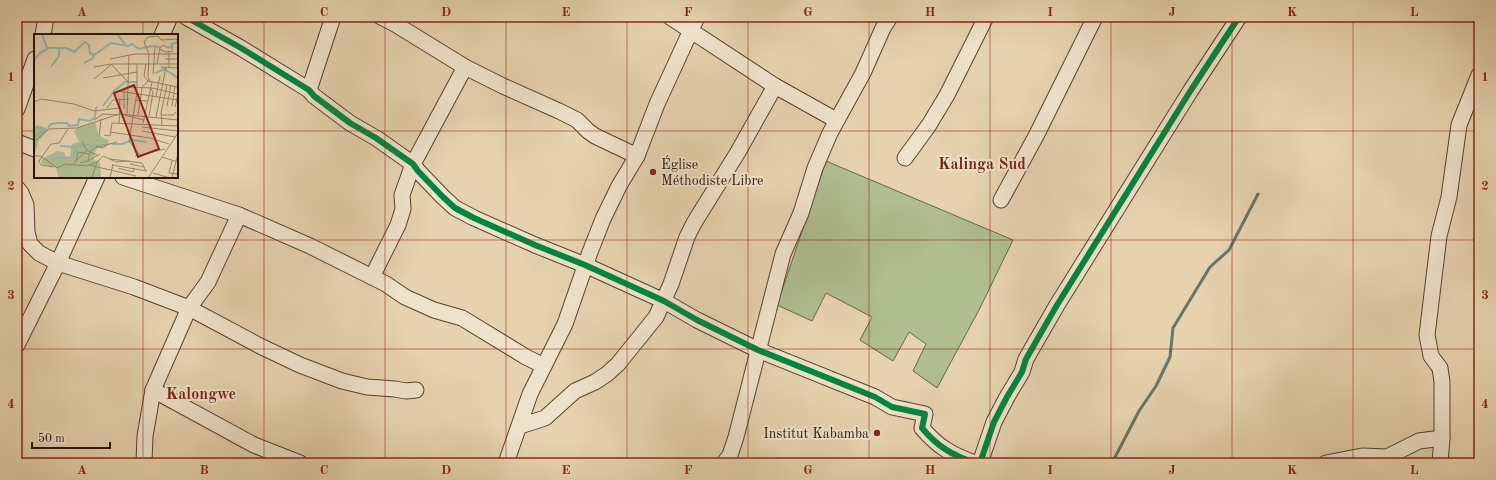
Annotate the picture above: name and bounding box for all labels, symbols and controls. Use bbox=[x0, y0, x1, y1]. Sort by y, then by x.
text: A bbox=[77, 6, 87, 19]
text: B bbox=[199, 6, 209, 19]
text: C bbox=[320, 6, 328, 19]
text: D bbox=[441, 6, 451, 19]
text: E bbox=[562, 6, 571, 19]
text: F bbox=[684, 6, 693, 19]
text: G bbox=[803, 6, 813, 19]
text: H bbox=[925, 6, 936, 19]
text: I bbox=[1047, 6, 1053, 19]
text: J bbox=[1168, 6, 1176, 19]
text: K bbox=[1287, 6, 1297, 19]
text: L bbox=[1410, 6, 1419, 19]
inset map bbox=[34, 34, 178, 178]
text: 1 bbox=[7, 71, 15, 84]
text: 1 bbox=[1481, 71, 1489, 84]
place label: Église Méthodiste Libre bbox=[661, 155, 764, 188]
district label: Kalinga Sud bbox=[938, 157, 1026, 173]
marker: Église Méthodiste Libre bbox=[648, 167, 658, 177]
text: 2 bbox=[7, 180, 15, 193]
text: 2 bbox=[1481, 180, 1489, 193]
text: 3 bbox=[7, 289, 15, 302]
text: 3 bbox=[1481, 289, 1489, 302]
district label: Kalongwe bbox=[166, 387, 236, 403]
text: 4 bbox=[7, 398, 15, 411]
text: 4 bbox=[1481, 398, 1489, 411]
scale bar bbox=[32, 424, 110, 450]
place label: Institut Kabamba bbox=[763, 427, 869, 441]
marker: Institut Kabamba bbox=[872, 428, 882, 438]
text: 50 m bbox=[38, 432, 65, 445]
text: A bbox=[77, 464, 87, 477]
text: B bbox=[199, 464, 209, 477]
text: C bbox=[320, 464, 328, 477]
text: D bbox=[441, 464, 451, 477]
text: E bbox=[562, 464, 571, 477]
text: F bbox=[684, 464, 693, 477]
text: G bbox=[803, 464, 813, 477]
text: H bbox=[925, 464, 936, 477]
text: I bbox=[1047, 464, 1053, 477]
text: J bbox=[1168, 464, 1176, 477]
text: K bbox=[1287, 464, 1297, 477]
text: L bbox=[1410, 464, 1419, 477]

